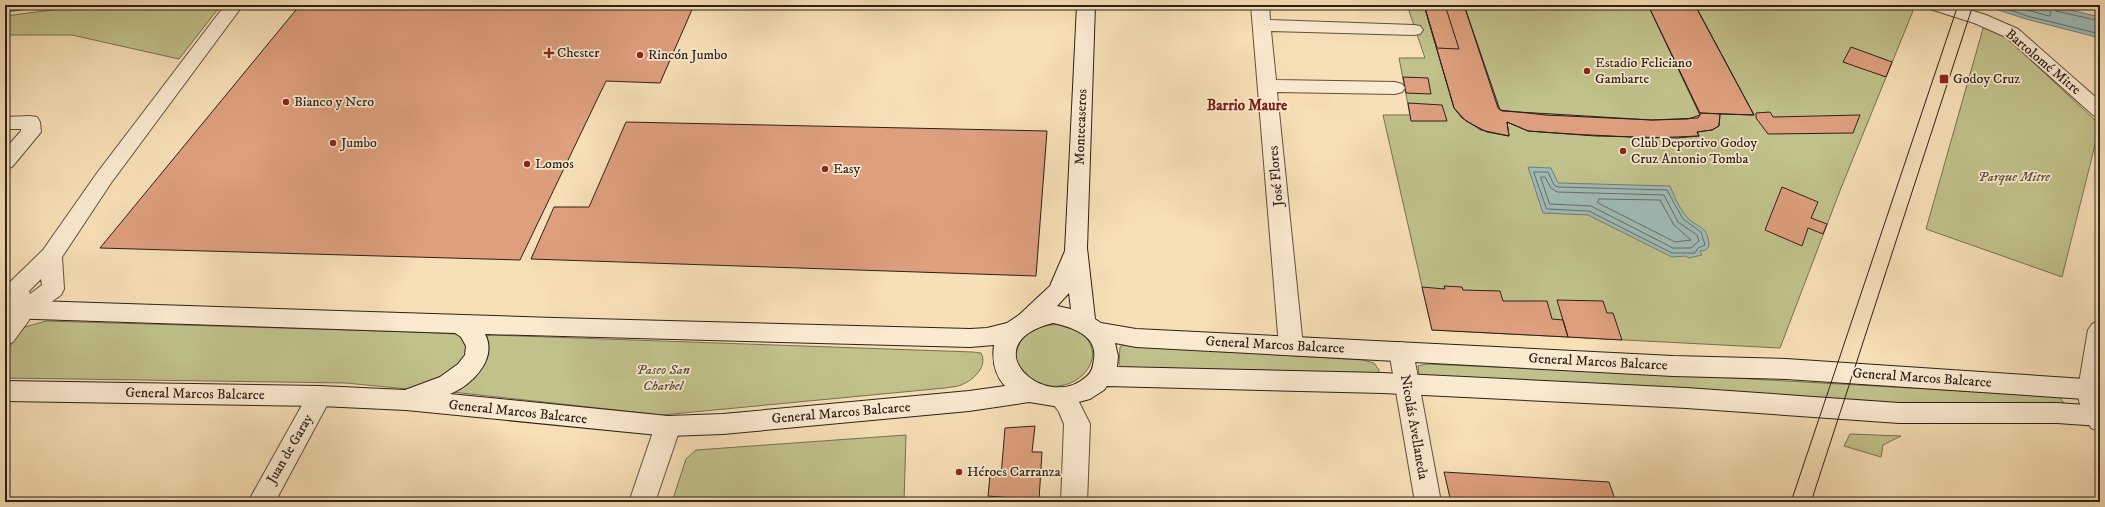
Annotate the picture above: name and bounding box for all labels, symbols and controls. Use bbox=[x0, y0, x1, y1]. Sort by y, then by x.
street label: Bartolomé Mitre bbox=[2001, 25, 2085, 99]
place label: Chester bbox=[557, 44, 600, 62]
place label: Rincón Jumbo bbox=[648, 46, 727, 64]
marker: Chester bbox=[544, 48, 554, 58]
marker: Rincón Jumbo bbox=[635, 50, 645, 60]
place label: Estadio Feliciano Gambarte bbox=[1595, 54, 1692, 88]
marker: Estadio Feliciano Gambarte bbox=[1582, 66, 1592, 76]
place label: Godoy Cruz bbox=[1953, 70, 2020, 88]
marker: Godoy Cruz bbox=[1938, 73, 1950, 85]
street label: Montecaseros bbox=[1071, 88, 1091, 165]
place label: Bianco y Nero bbox=[294, 93, 374, 111]
district label: Barrio Maure bbox=[1207, 96, 1288, 115]
marker: Bianco y Nero bbox=[281, 97, 291, 107]
place label: Jumbo bbox=[339, 134, 377, 152]
place label: Club Deportivo Godoy Cruz Antonio Tomba bbox=[1631, 134, 1757, 168]
marker: Jumbo bbox=[328, 138, 338, 148]
street label: José Flores bbox=[1264, 145, 1288, 209]
marker: Club Deportivo Godoy Cruz Antonio Tomba bbox=[1618, 146, 1628, 156]
place label: Lomos bbox=[535, 155, 574, 173]
marker: Lomos bbox=[522, 159, 532, 169]
place label: Easy bbox=[833, 160, 861, 178]
marker: Easy bbox=[820, 164, 830, 174]
park label: Parque Mitre bbox=[1978, 168, 2051, 186]
street label: General Marcos Balcarce bbox=[1205, 332, 1345, 358]
street label: General Marcos Balcarce bbox=[1528, 349, 1668, 375]
park label: Paseo San Charbel bbox=[636, 361, 690, 395]
street label: General Marcos Balcarce bbox=[1852, 364, 1992, 392]
street label: Nicolás Avellaneda bbox=[1396, 373, 1432, 481]
street label: General Marcos Balcarce bbox=[125, 384, 265, 404]
street label: General Marcos Balcarce bbox=[448, 396, 588, 428]
street label: General Marcos Balcarce bbox=[771, 398, 911, 428]
street label: Juan de Garay bbox=[262, 411, 317, 489]
place label: Héroes Carranza bbox=[967, 463, 1061, 481]
marker: Héroes Carranza bbox=[954, 467, 964, 477]

